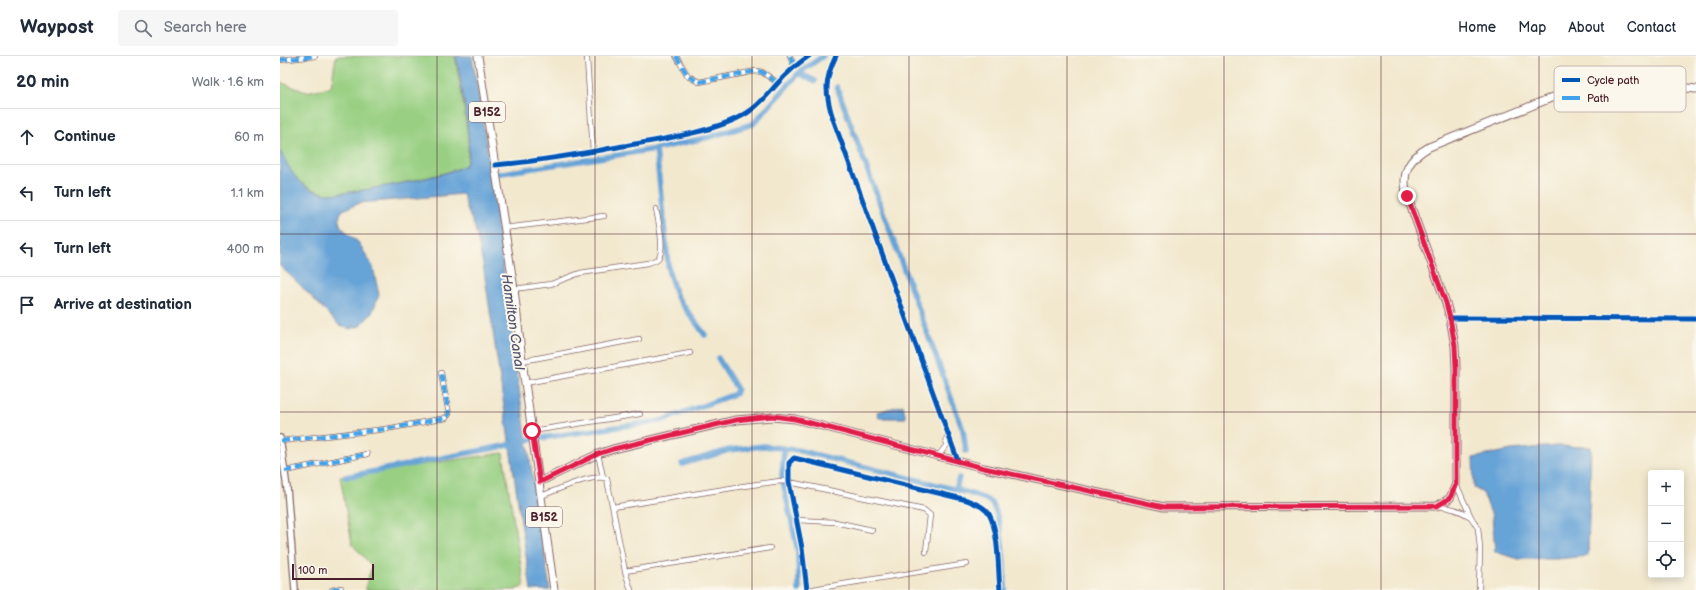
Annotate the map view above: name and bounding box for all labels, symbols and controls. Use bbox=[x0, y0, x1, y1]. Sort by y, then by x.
search box bbox=[118, 10, 398, 46]
text: Waypost bbox=[20, 16, 94, 39]
icon: search bbox=[132, 17, 154, 39]
text: Search here bbox=[164, 18, 247, 37]
text: Home bbox=[1458, 19, 1496, 36]
text: Map bbox=[1518, 19, 1546, 36]
text: About bbox=[1568, 19, 1605, 36]
text: Contact bbox=[1627, 19, 1676, 36]
legend bbox=[1554, 66, 1686, 112]
text: 20 min bbox=[16, 72, 69, 92]
text: Walk · 1.6 km bbox=[192, 74, 264, 90]
text: Cycle path bbox=[1587, 74, 1639, 87]
text: Path bbox=[1587, 92, 1609, 105]
road number: B152 bbox=[469, 102, 505, 122]
icon: ahead bbox=[16, 126, 38, 148]
text: Continue bbox=[54, 127, 116, 146]
text: 60 m bbox=[234, 129, 264, 145]
icon: left bbox=[16, 182, 38, 204]
text: Turn left bbox=[54, 183, 111, 202]
text: 1.1 km bbox=[231, 185, 264, 201]
route end bbox=[1398, 187, 1416, 205]
icon: left bbox=[16, 238, 38, 260]
text: Turn left bbox=[54, 239, 111, 258]
text: 400 m bbox=[227, 241, 264, 257]
water label: Hamilton Canal bbox=[498, 273, 528, 372]
icon: arrive bbox=[16, 294, 38, 316]
text: Arrive at destination bbox=[54, 295, 192, 314]
route start bbox=[523, 422, 541, 440]
map controls bbox=[1648, 470, 1684, 578]
button: + bbox=[1648, 470, 1684, 506]
button: − bbox=[1648, 506, 1684, 542]
road number: B152 bbox=[526, 507, 562, 527]
button: locate bbox=[1648, 542, 1684, 578]
scale bar bbox=[292, 562, 374, 581]
text: 100 m bbox=[298, 564, 327, 577]

